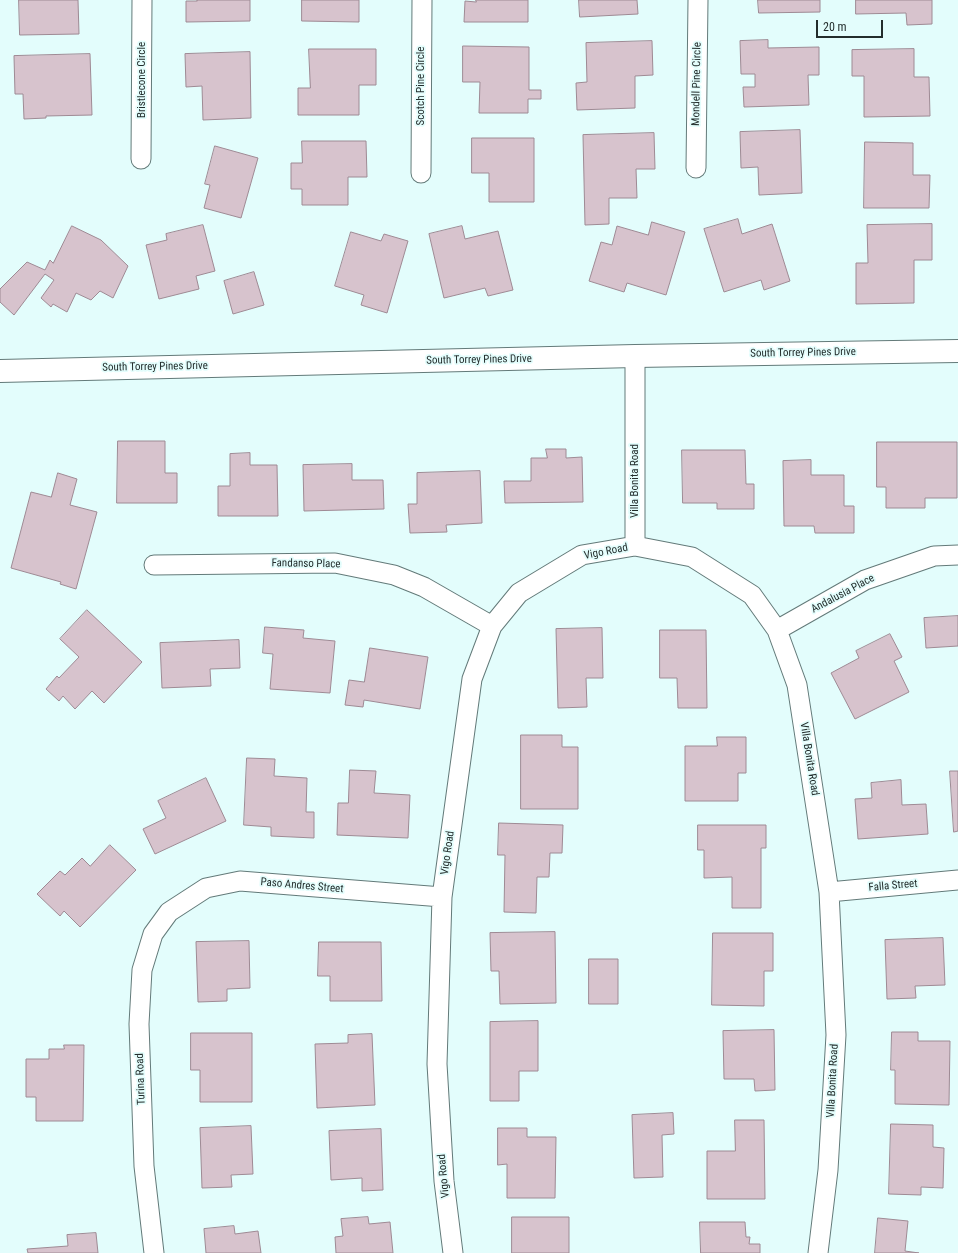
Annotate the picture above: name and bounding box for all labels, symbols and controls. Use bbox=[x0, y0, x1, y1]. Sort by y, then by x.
scale bar bbox=[818, 12, 885, 38]
text: 20 m bbox=[823, 20, 847, 34]
street label: Bristlecone Circle bbox=[135, 42, 149, 118]
street label: Mondell Pine Circle bbox=[690, 42, 704, 126]
street label: Scotch Pine Circle bbox=[414, 47, 428, 125]
street label: South Torrey Pines Drive bbox=[750, 345, 856, 361]
street label: South Torrey Pines Drive bbox=[426, 352, 532, 368]
street label: South Torrey Pines Drive bbox=[102, 359, 208, 375]
street label: Villa Bonita Road bbox=[628, 444, 642, 518]
street label: Vigo Road bbox=[583, 541, 629, 563]
street label: Fandanso Place bbox=[271, 557, 341, 571]
street label: Andalusia Place bbox=[809, 572, 877, 616]
street label: Villa Bonita Road bbox=[797, 721, 821, 797]
street label: Vigo Road bbox=[438, 830, 458, 876]
street label: Paso Andres Street bbox=[260, 876, 344, 896]
street label: Falla Street bbox=[868, 877, 918, 895]
street label: Villa Bonita Road bbox=[824, 1044, 842, 1118]
street label: Turina Road bbox=[134, 1053, 148, 1105]
street label: Vigo Road bbox=[435, 1153, 453, 1199]

